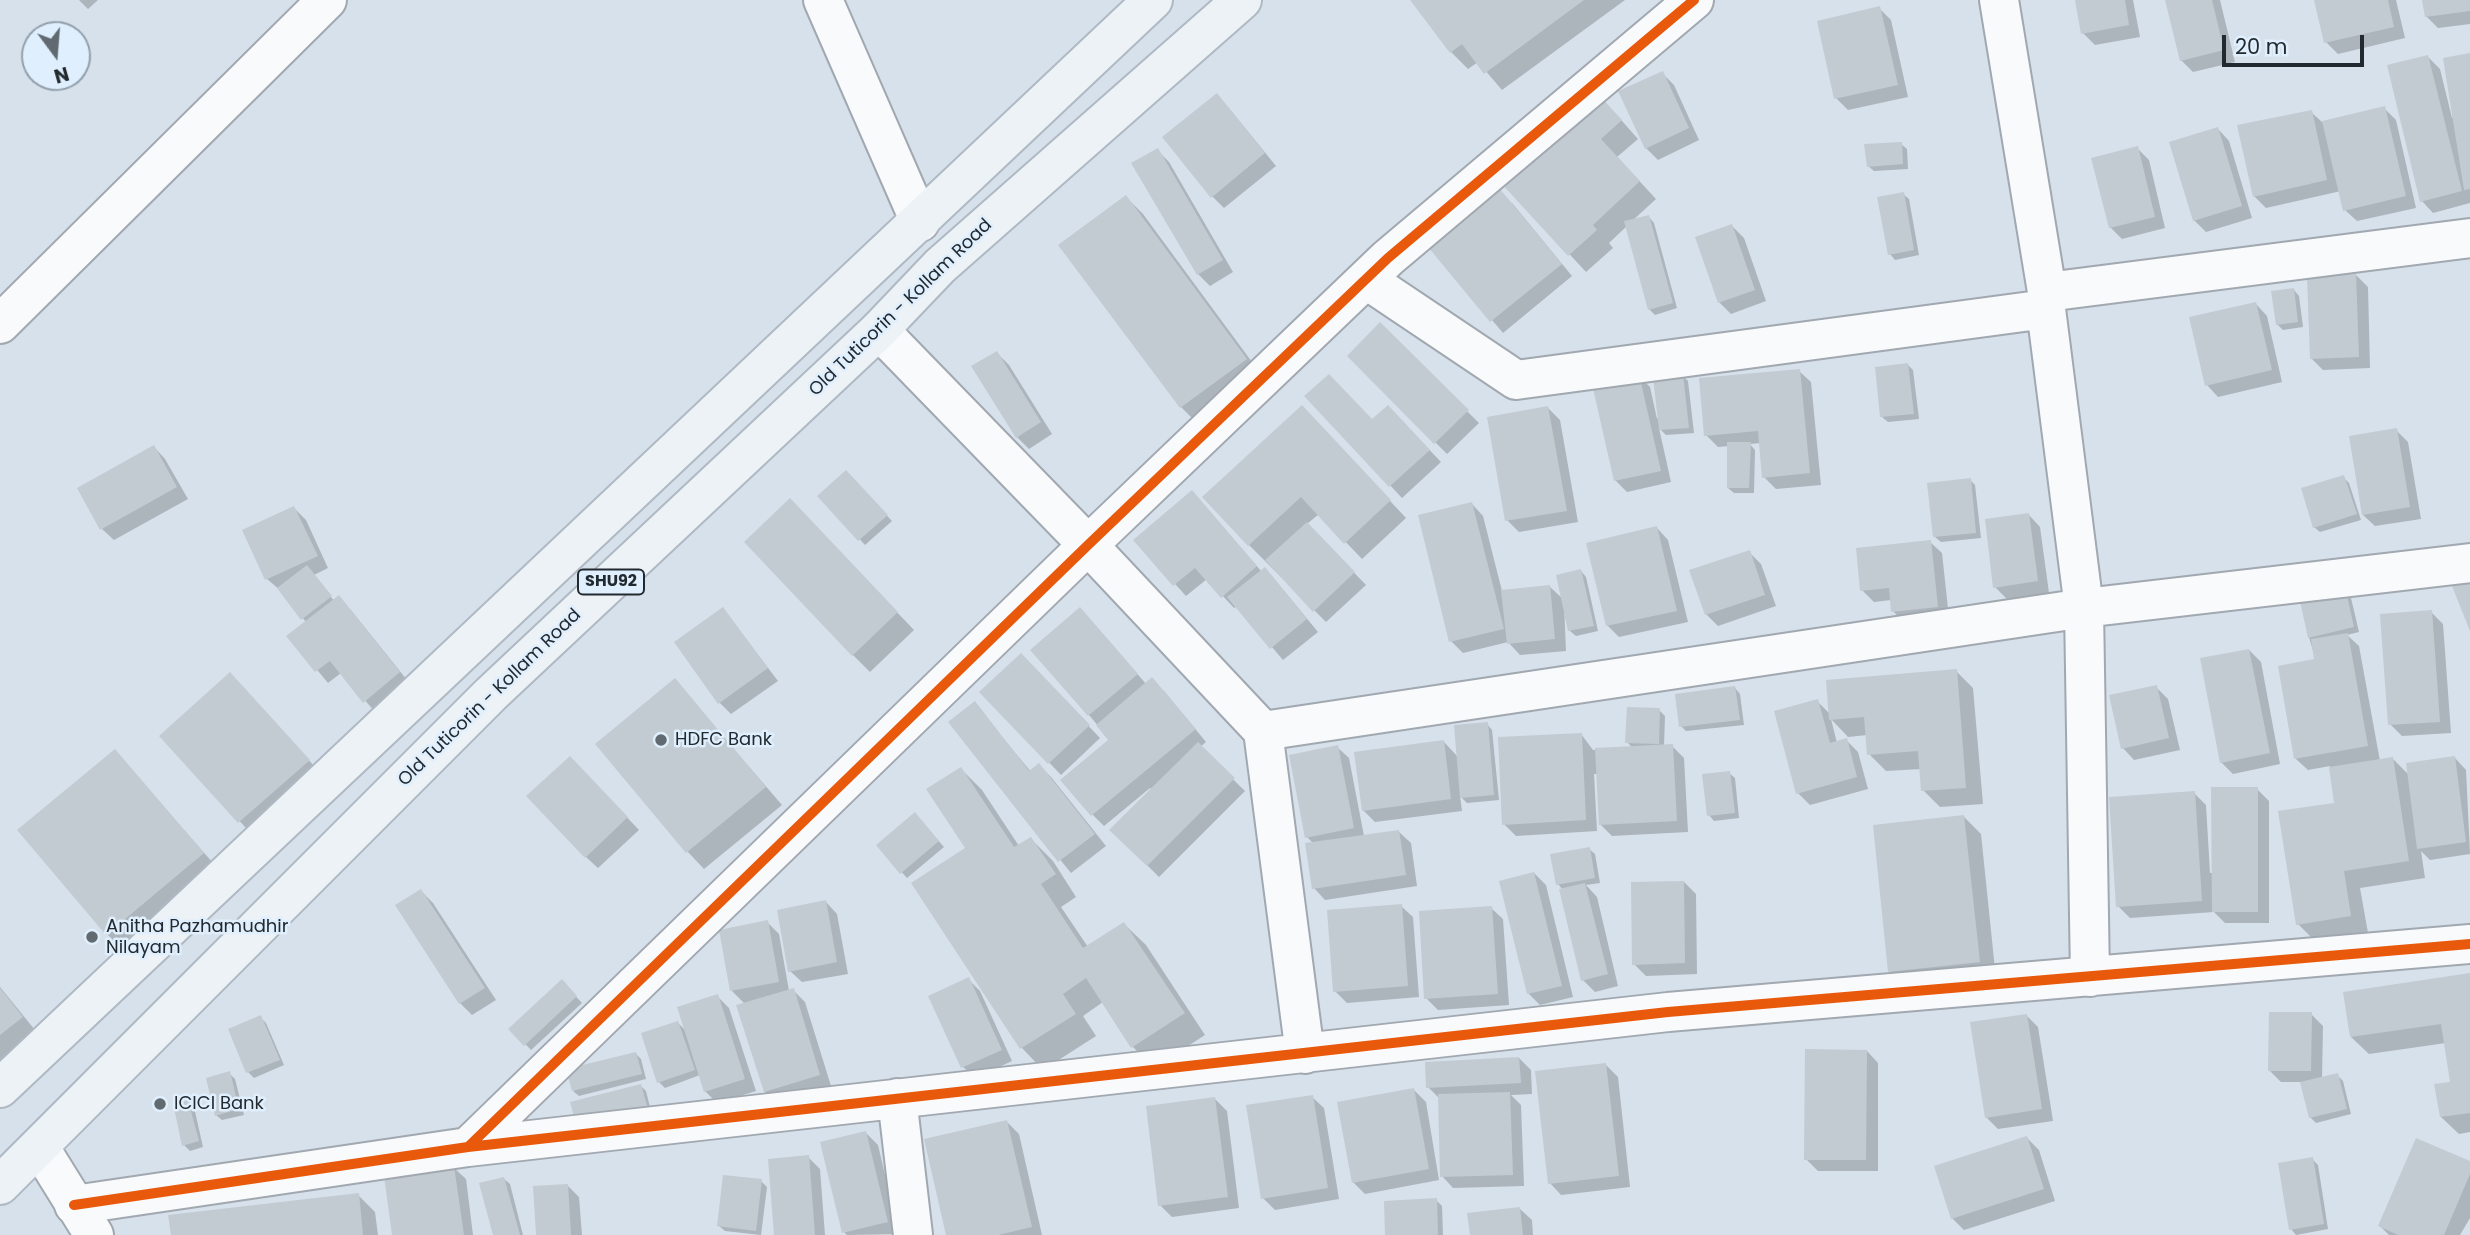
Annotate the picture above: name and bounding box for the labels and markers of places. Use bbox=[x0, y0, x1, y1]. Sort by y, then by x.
place label: HDFC Bank bbox=[675, 729, 772, 751]
marker: HDFC Bank bbox=[653, 732, 669, 748]
place label: Anitha Pazhamudhir Nilayam bbox=[106, 916, 288, 958]
marker: Anitha Pazhamudhir Nilayam bbox=[84, 929, 100, 945]
place label: ICICI Bank bbox=[174, 1093, 264, 1115]
marker: ICICI Bank bbox=[152, 1096, 168, 1112]

